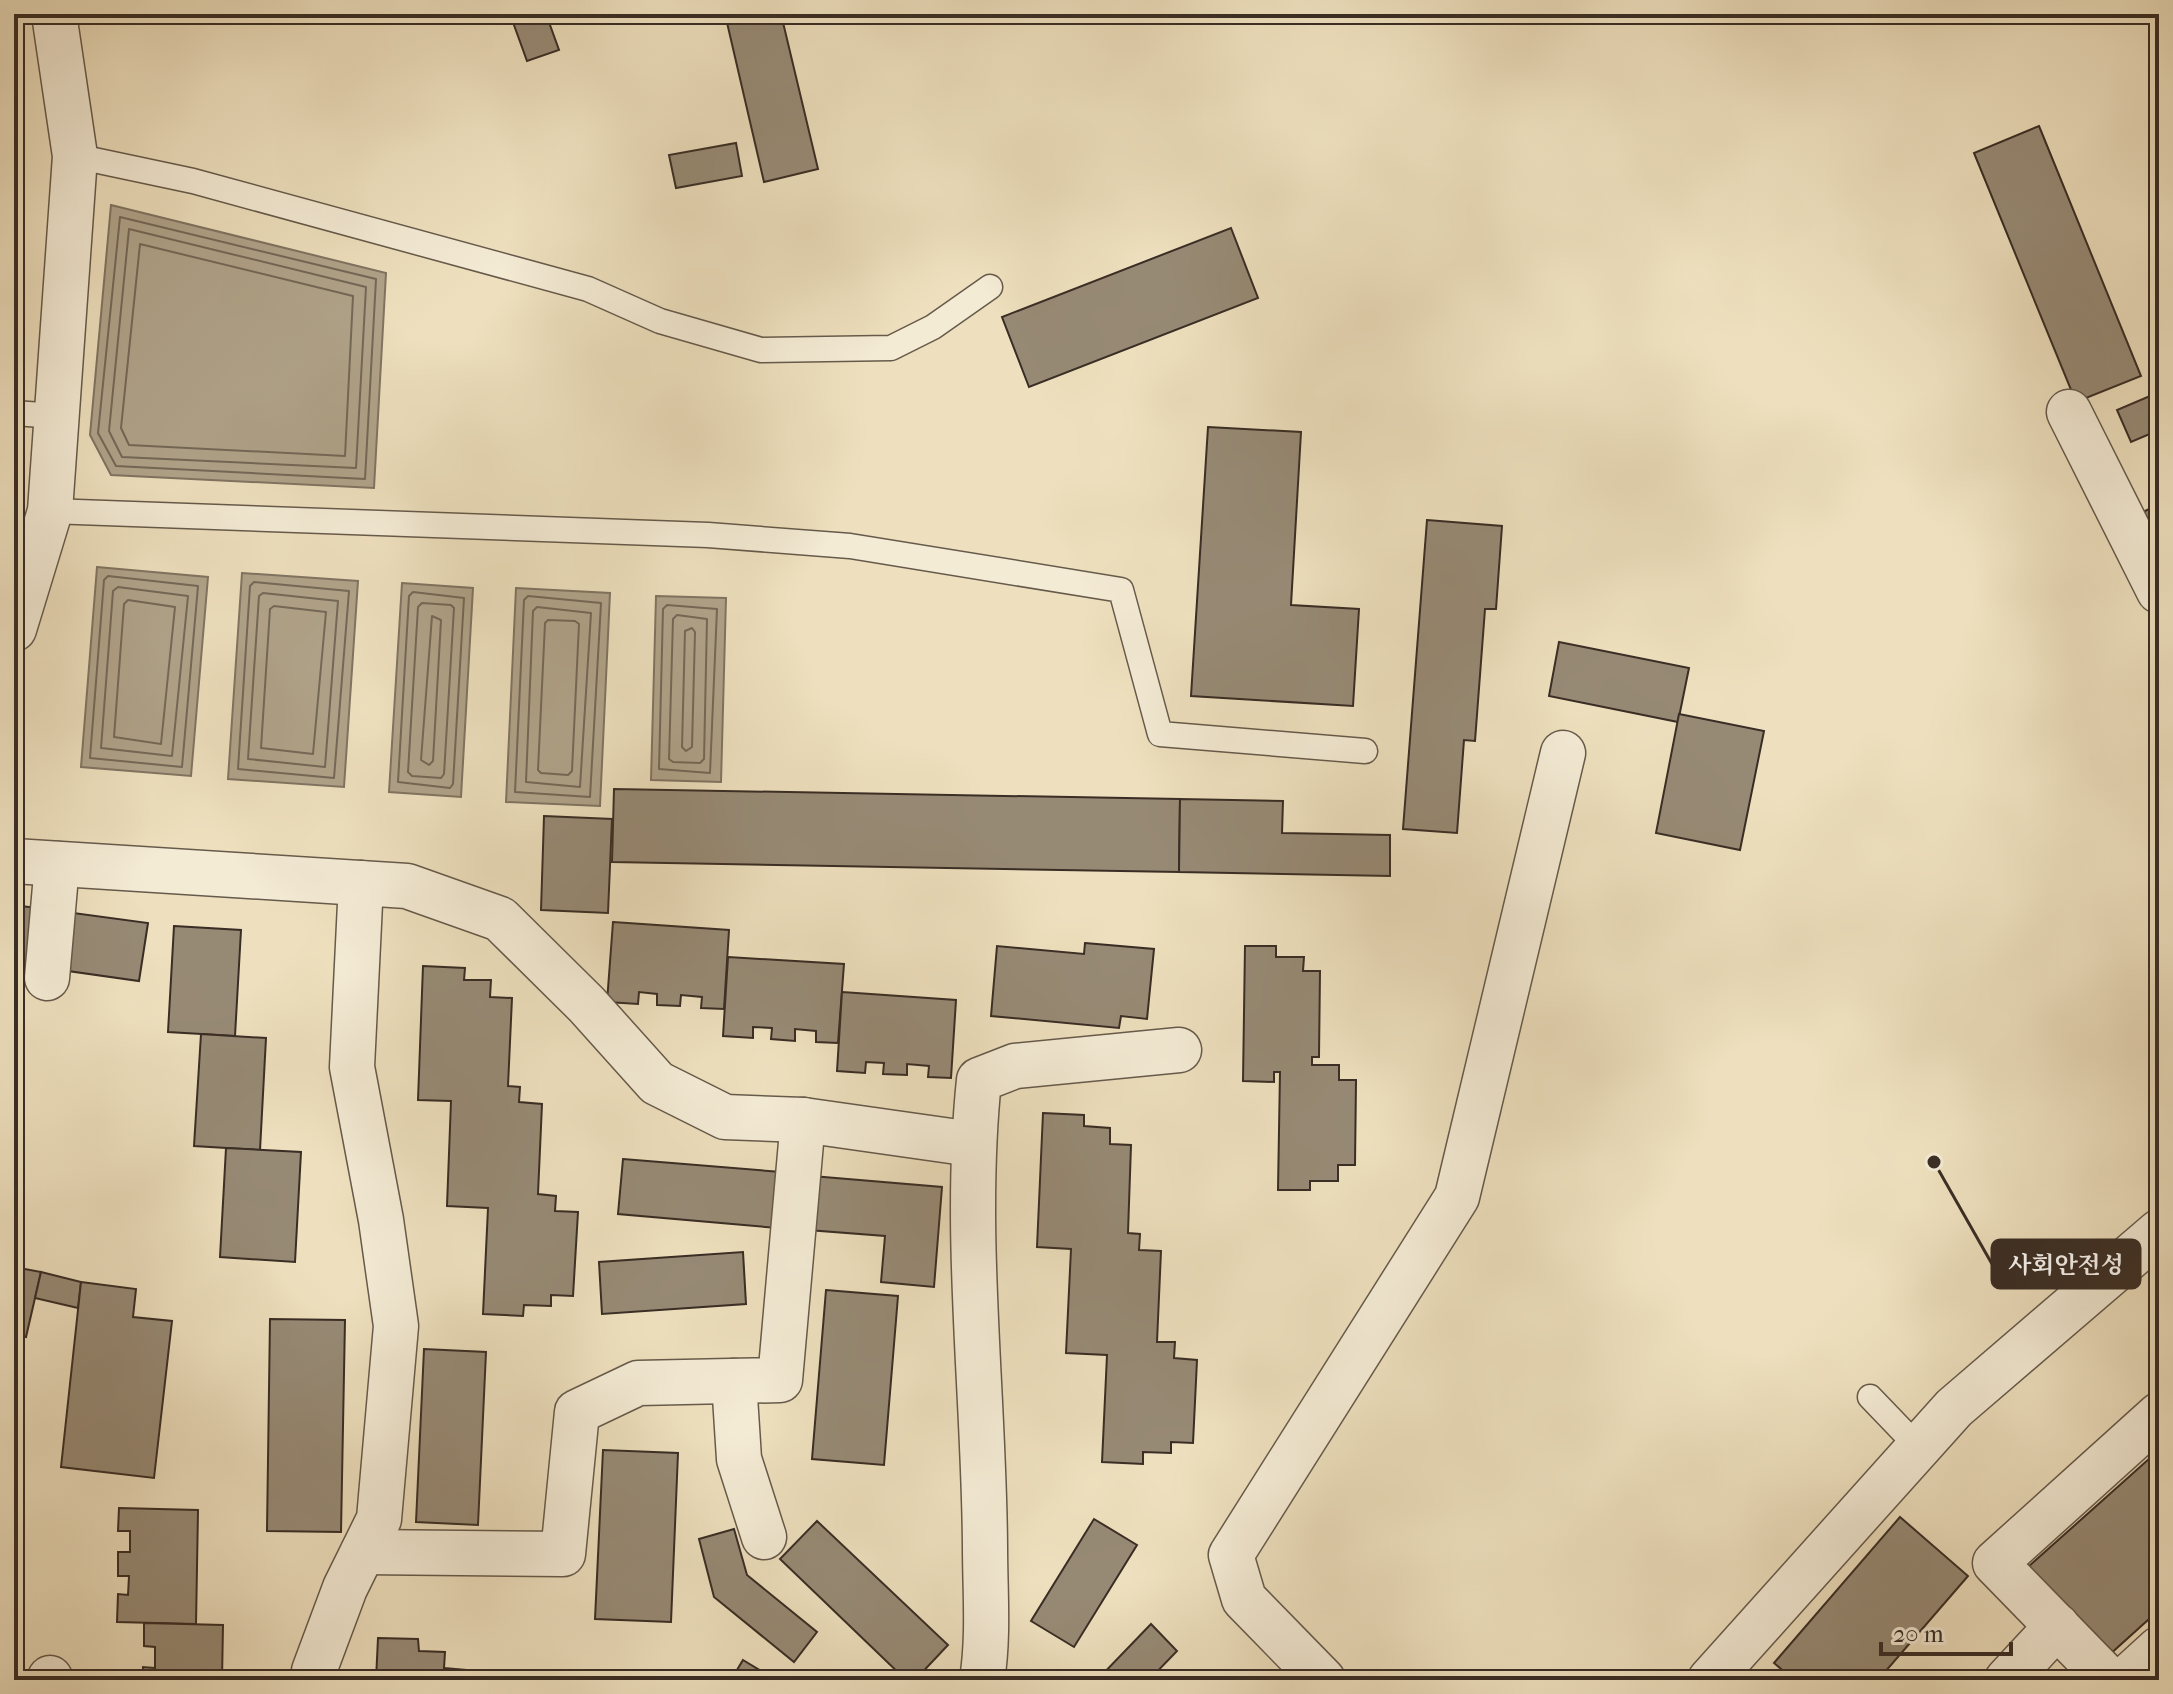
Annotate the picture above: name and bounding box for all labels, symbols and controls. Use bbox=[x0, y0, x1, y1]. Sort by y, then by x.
callout: 사회안전성 bbox=[1992, 1240, 2140, 1288]
text: 사회안전성 bbox=[2008, 1251, 2124, 1279]
scale bar bbox=[1881, 1606, 2011, 1656]
text: 20 m bbox=[1893, 1620, 1944, 1648]

